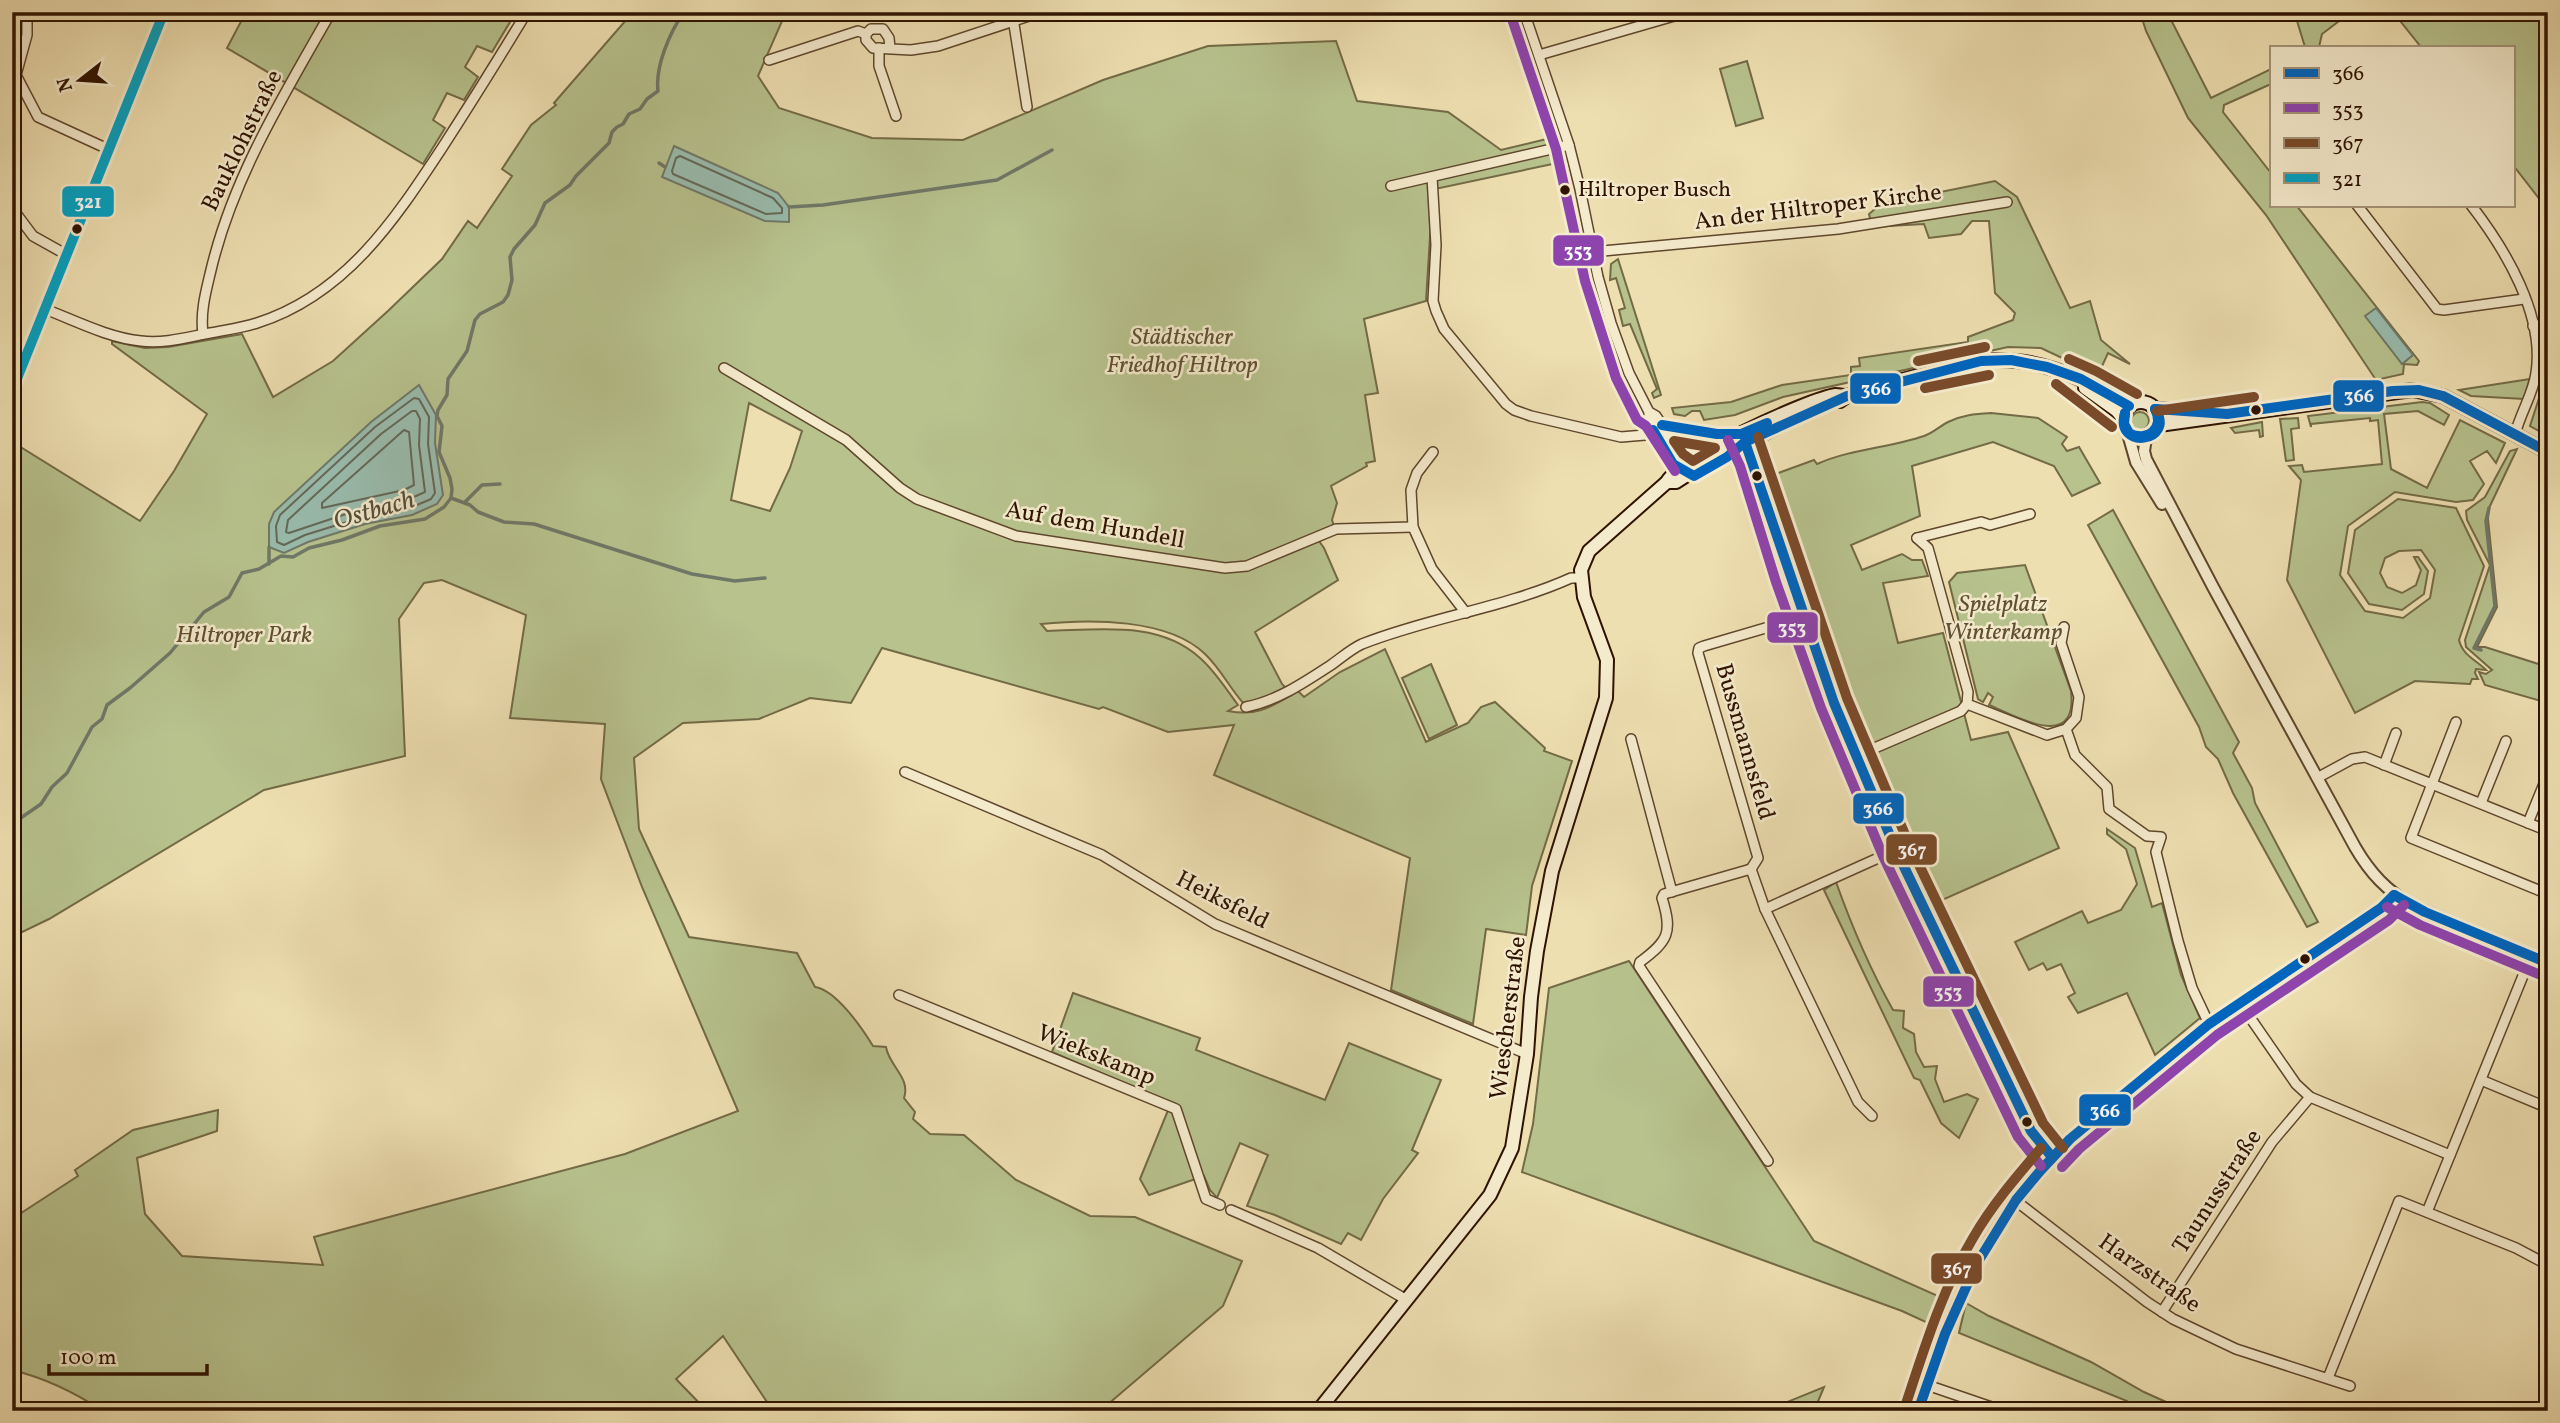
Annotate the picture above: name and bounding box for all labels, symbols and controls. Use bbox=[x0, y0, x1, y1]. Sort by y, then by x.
north arrow bbox=[46, 46, 116, 116]
legend bbox=[2270, 46, 2514, 206]
text: 366 bbox=[2332, 60, 2364, 89]
street label: Bauklohstraße bbox=[194, 64, 292, 218]
text: N bbox=[51, 74, 80, 95]
text: 353 bbox=[2332, 96, 2364, 125]
text: 367 bbox=[2332, 130, 2364, 159]
text: 321 bbox=[2332, 166, 2362, 195]
place label: Hiltroper Busch bbox=[1578, 175, 1731, 206]
street label: An der Hiltroper Kirche bbox=[1692, 176, 1944, 240]
marker: Hiltroper Busch bbox=[1558, 183, 1572, 197]
line badge: 321 bbox=[61, 185, 115, 218]
text: 321 bbox=[74, 190, 102, 216]
unlabelled marker bbox=[70, 222, 84, 236]
line badge: 353 bbox=[1552, 234, 1605, 267]
text: 353 bbox=[1564, 239, 1592, 265]
park label: Städtischer Friedhof Hiltrop bbox=[1106, 321, 1258, 383]
line badge: 366 bbox=[1849, 372, 1902, 405]
text: 366 bbox=[1861, 377, 1891, 403]
line badge: 366 bbox=[2332, 379, 2385, 413]
text: 366 bbox=[2344, 384, 2374, 410]
unlabelled marker bbox=[2249, 403, 2263, 417]
unlabelled marker bbox=[1750, 469, 1764, 483]
water label: Ostbach bbox=[329, 482, 419, 540]
street label: Auf dem Hundell bbox=[1003, 493, 1187, 559]
park label: Spielplatz Winterkamp bbox=[1944, 588, 2062, 650]
line badge: 353 bbox=[1766, 611, 1819, 644]
text: 353 bbox=[1778, 616, 1806, 642]
park label: Hiltroper Park bbox=[176, 619, 312, 653]
street label: Bussmannsfeld bbox=[1705, 660, 1783, 824]
line badge: 366 bbox=[1852, 792, 1905, 825]
text: 366 bbox=[1863, 797, 1893, 823]
line badge: 367 bbox=[1885, 833, 1938, 866]
text: 367 bbox=[1897, 838, 1927, 864]
street label: Heiksfeld bbox=[1170, 863, 1274, 939]
street label: Wiescherstraße bbox=[1482, 934, 1536, 1102]
unlabelled marker bbox=[2298, 952, 2312, 966]
line badge: 353 bbox=[1922, 975, 1975, 1008]
text: 353 bbox=[1934, 980, 1962, 1006]
street label: Wiekskamp bbox=[1032, 1017, 1160, 1095]
line badge: 366 bbox=[2078, 1093, 2132, 1127]
text: 366 bbox=[2090, 1099, 2120, 1125]
unlabelled marker bbox=[2020, 1115, 2034, 1129]
street label: Taunusstraße bbox=[2165, 1123, 2271, 1261]
street label: Harzstraße bbox=[2091, 1226, 2207, 1322]
line badge: 367 bbox=[1930, 1252, 1983, 1285]
text: 367 bbox=[1942, 1257, 1972, 1283]
scale bar bbox=[49, 1332, 206, 1376]
text: 100 m bbox=[60, 1344, 117, 1373]

